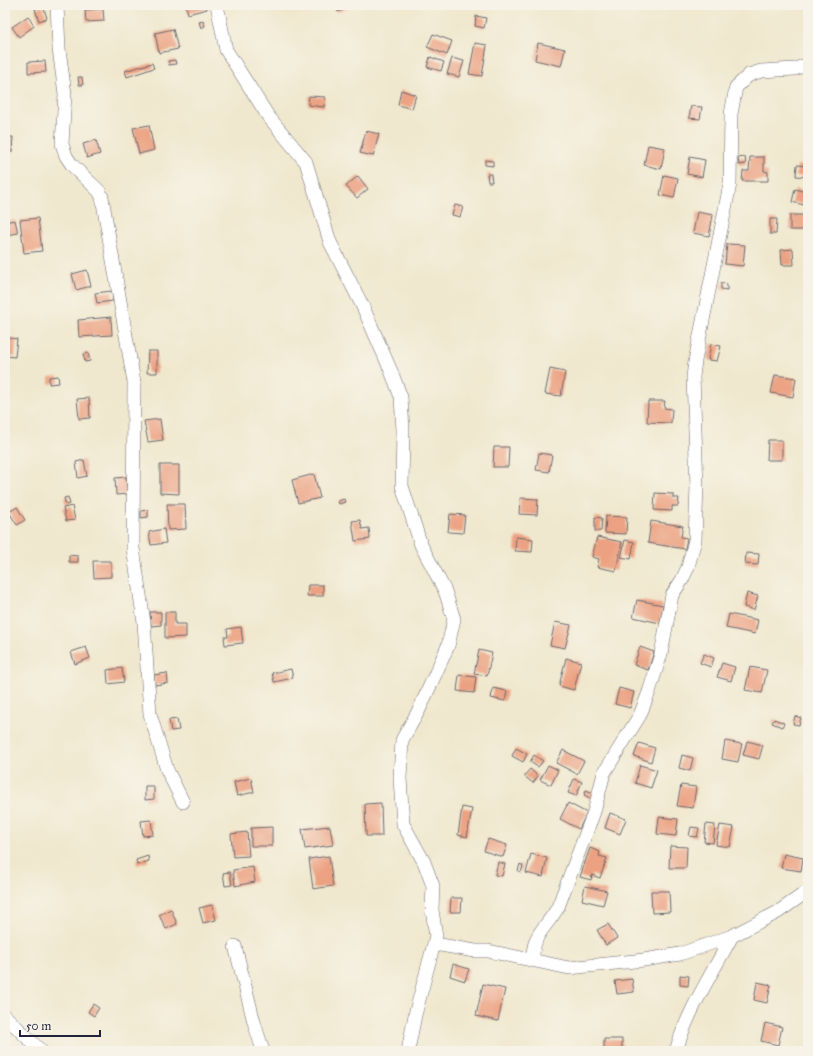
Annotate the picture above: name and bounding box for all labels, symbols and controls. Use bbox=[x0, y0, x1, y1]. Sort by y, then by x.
scale bar bbox=[20, 1012, 100, 1038]
text: 50 m bbox=[26, 1019, 51, 1033]

